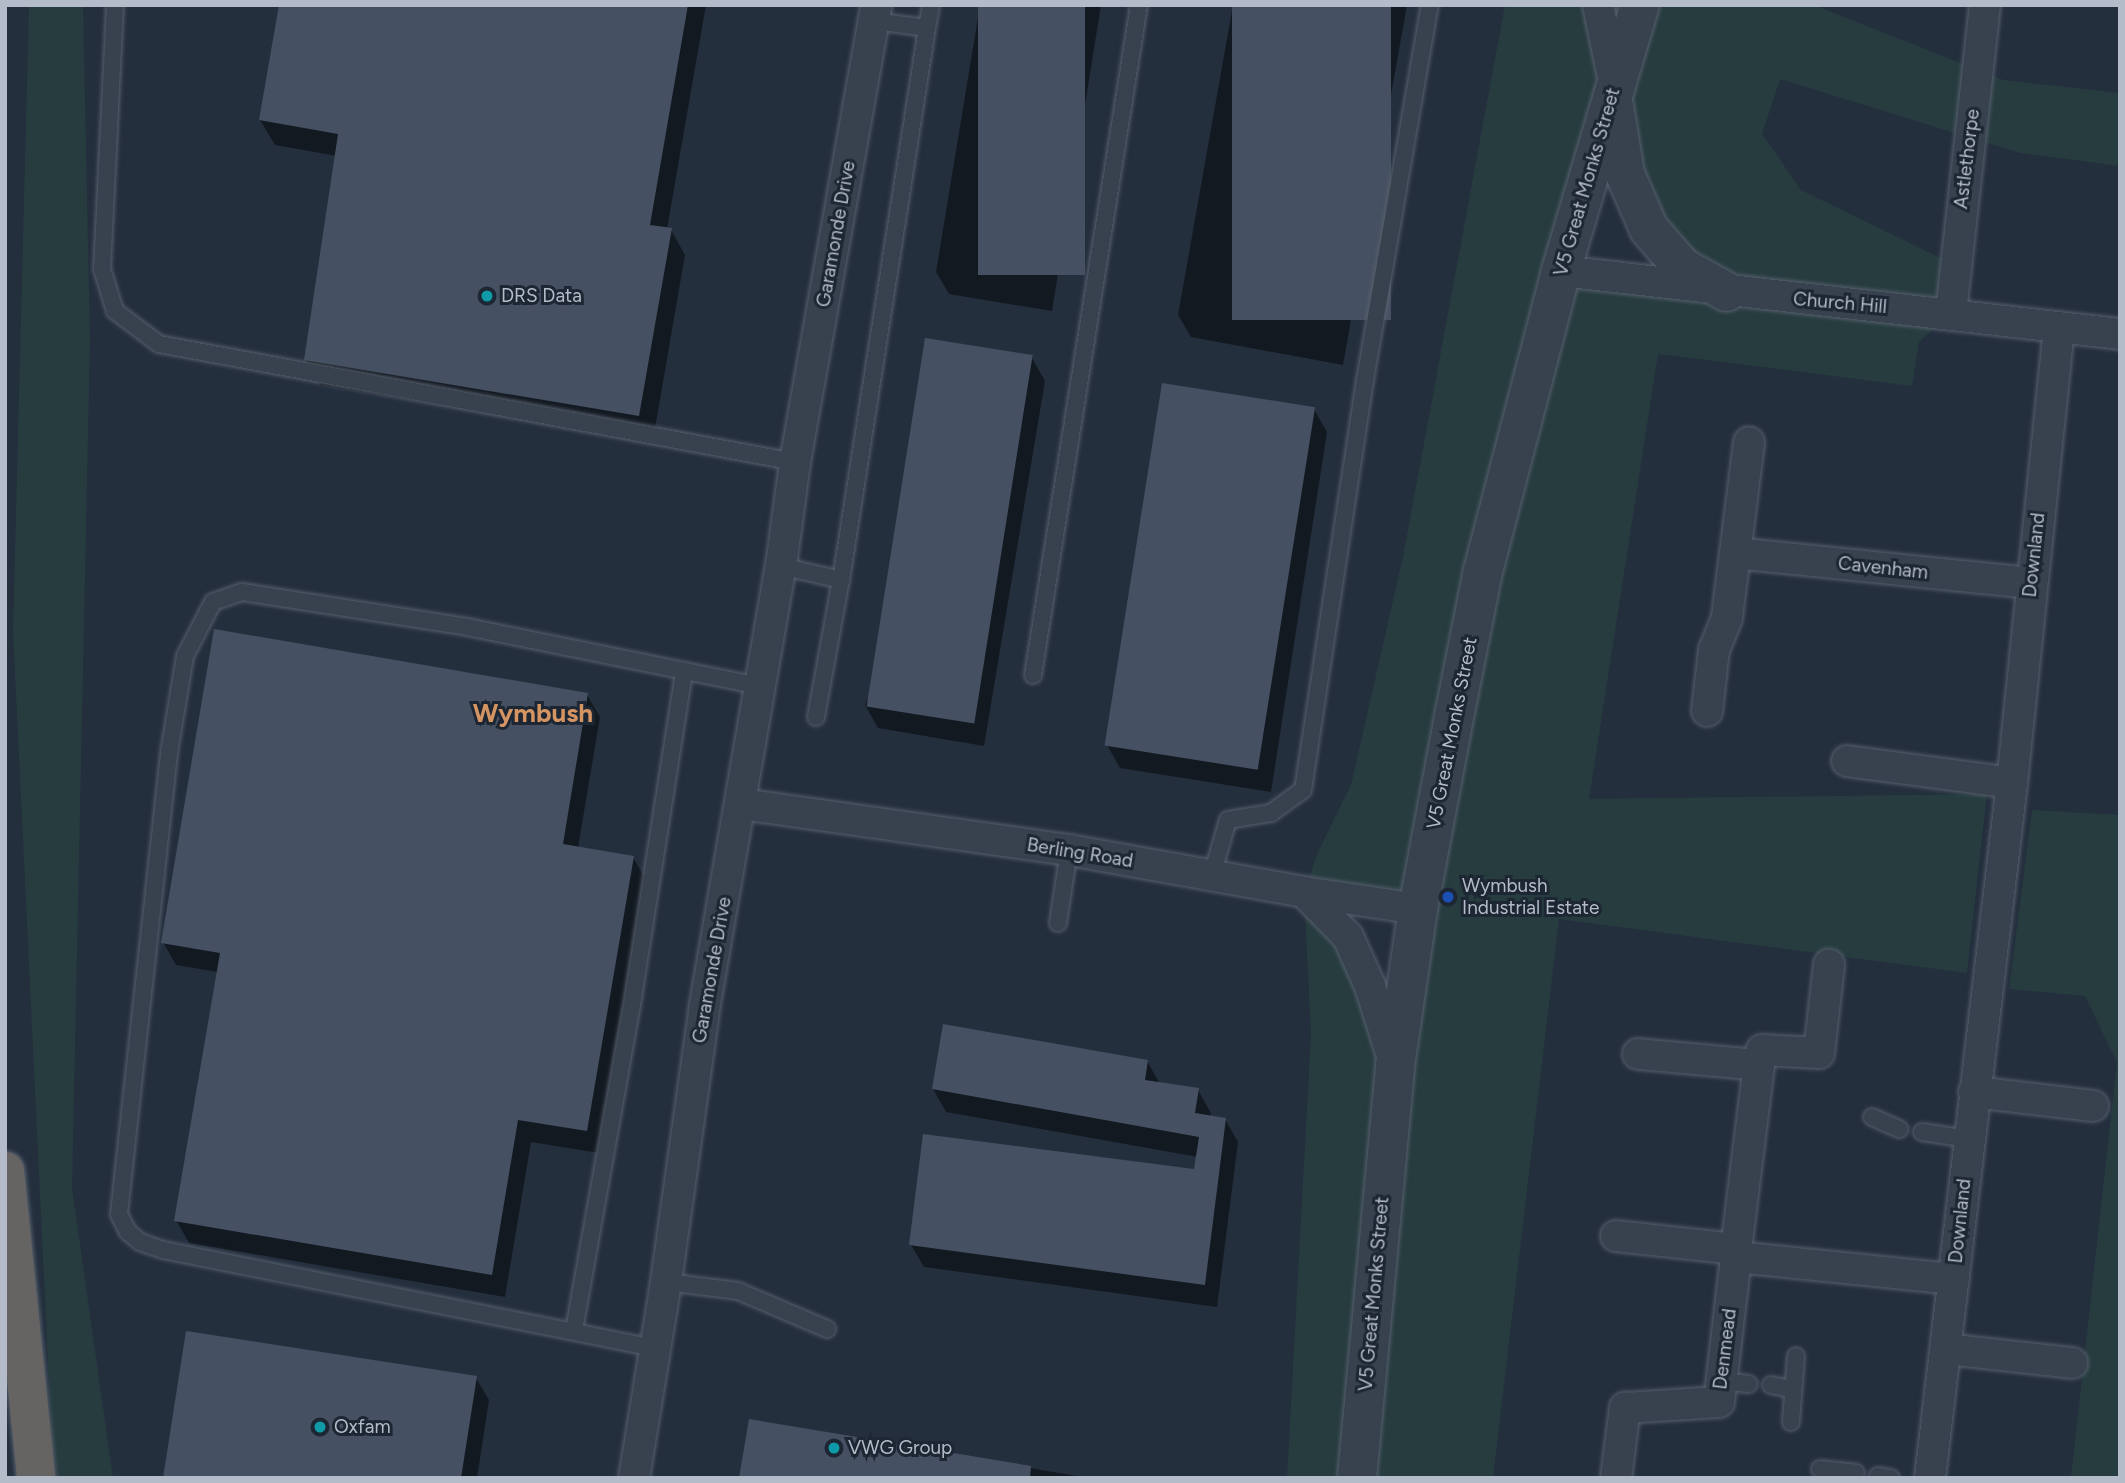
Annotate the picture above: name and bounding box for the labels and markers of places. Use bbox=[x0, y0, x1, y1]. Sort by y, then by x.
place label: DRS Data bbox=[501, 285, 582, 307]
marker: DRS Data bbox=[479, 288, 495, 304]
place label: Wymbush Industrial Estate bbox=[1462, 875, 1599, 919]
marker: Wymbush Industrial Estate bbox=[1440, 889, 1456, 905]
place label: Oxfam bbox=[334, 1416, 391, 1438]
marker: Oxfam bbox=[312, 1419, 328, 1435]
place label: VWG Group bbox=[848, 1437, 952, 1459]
marker: VWG Group bbox=[826, 1440, 842, 1456]

